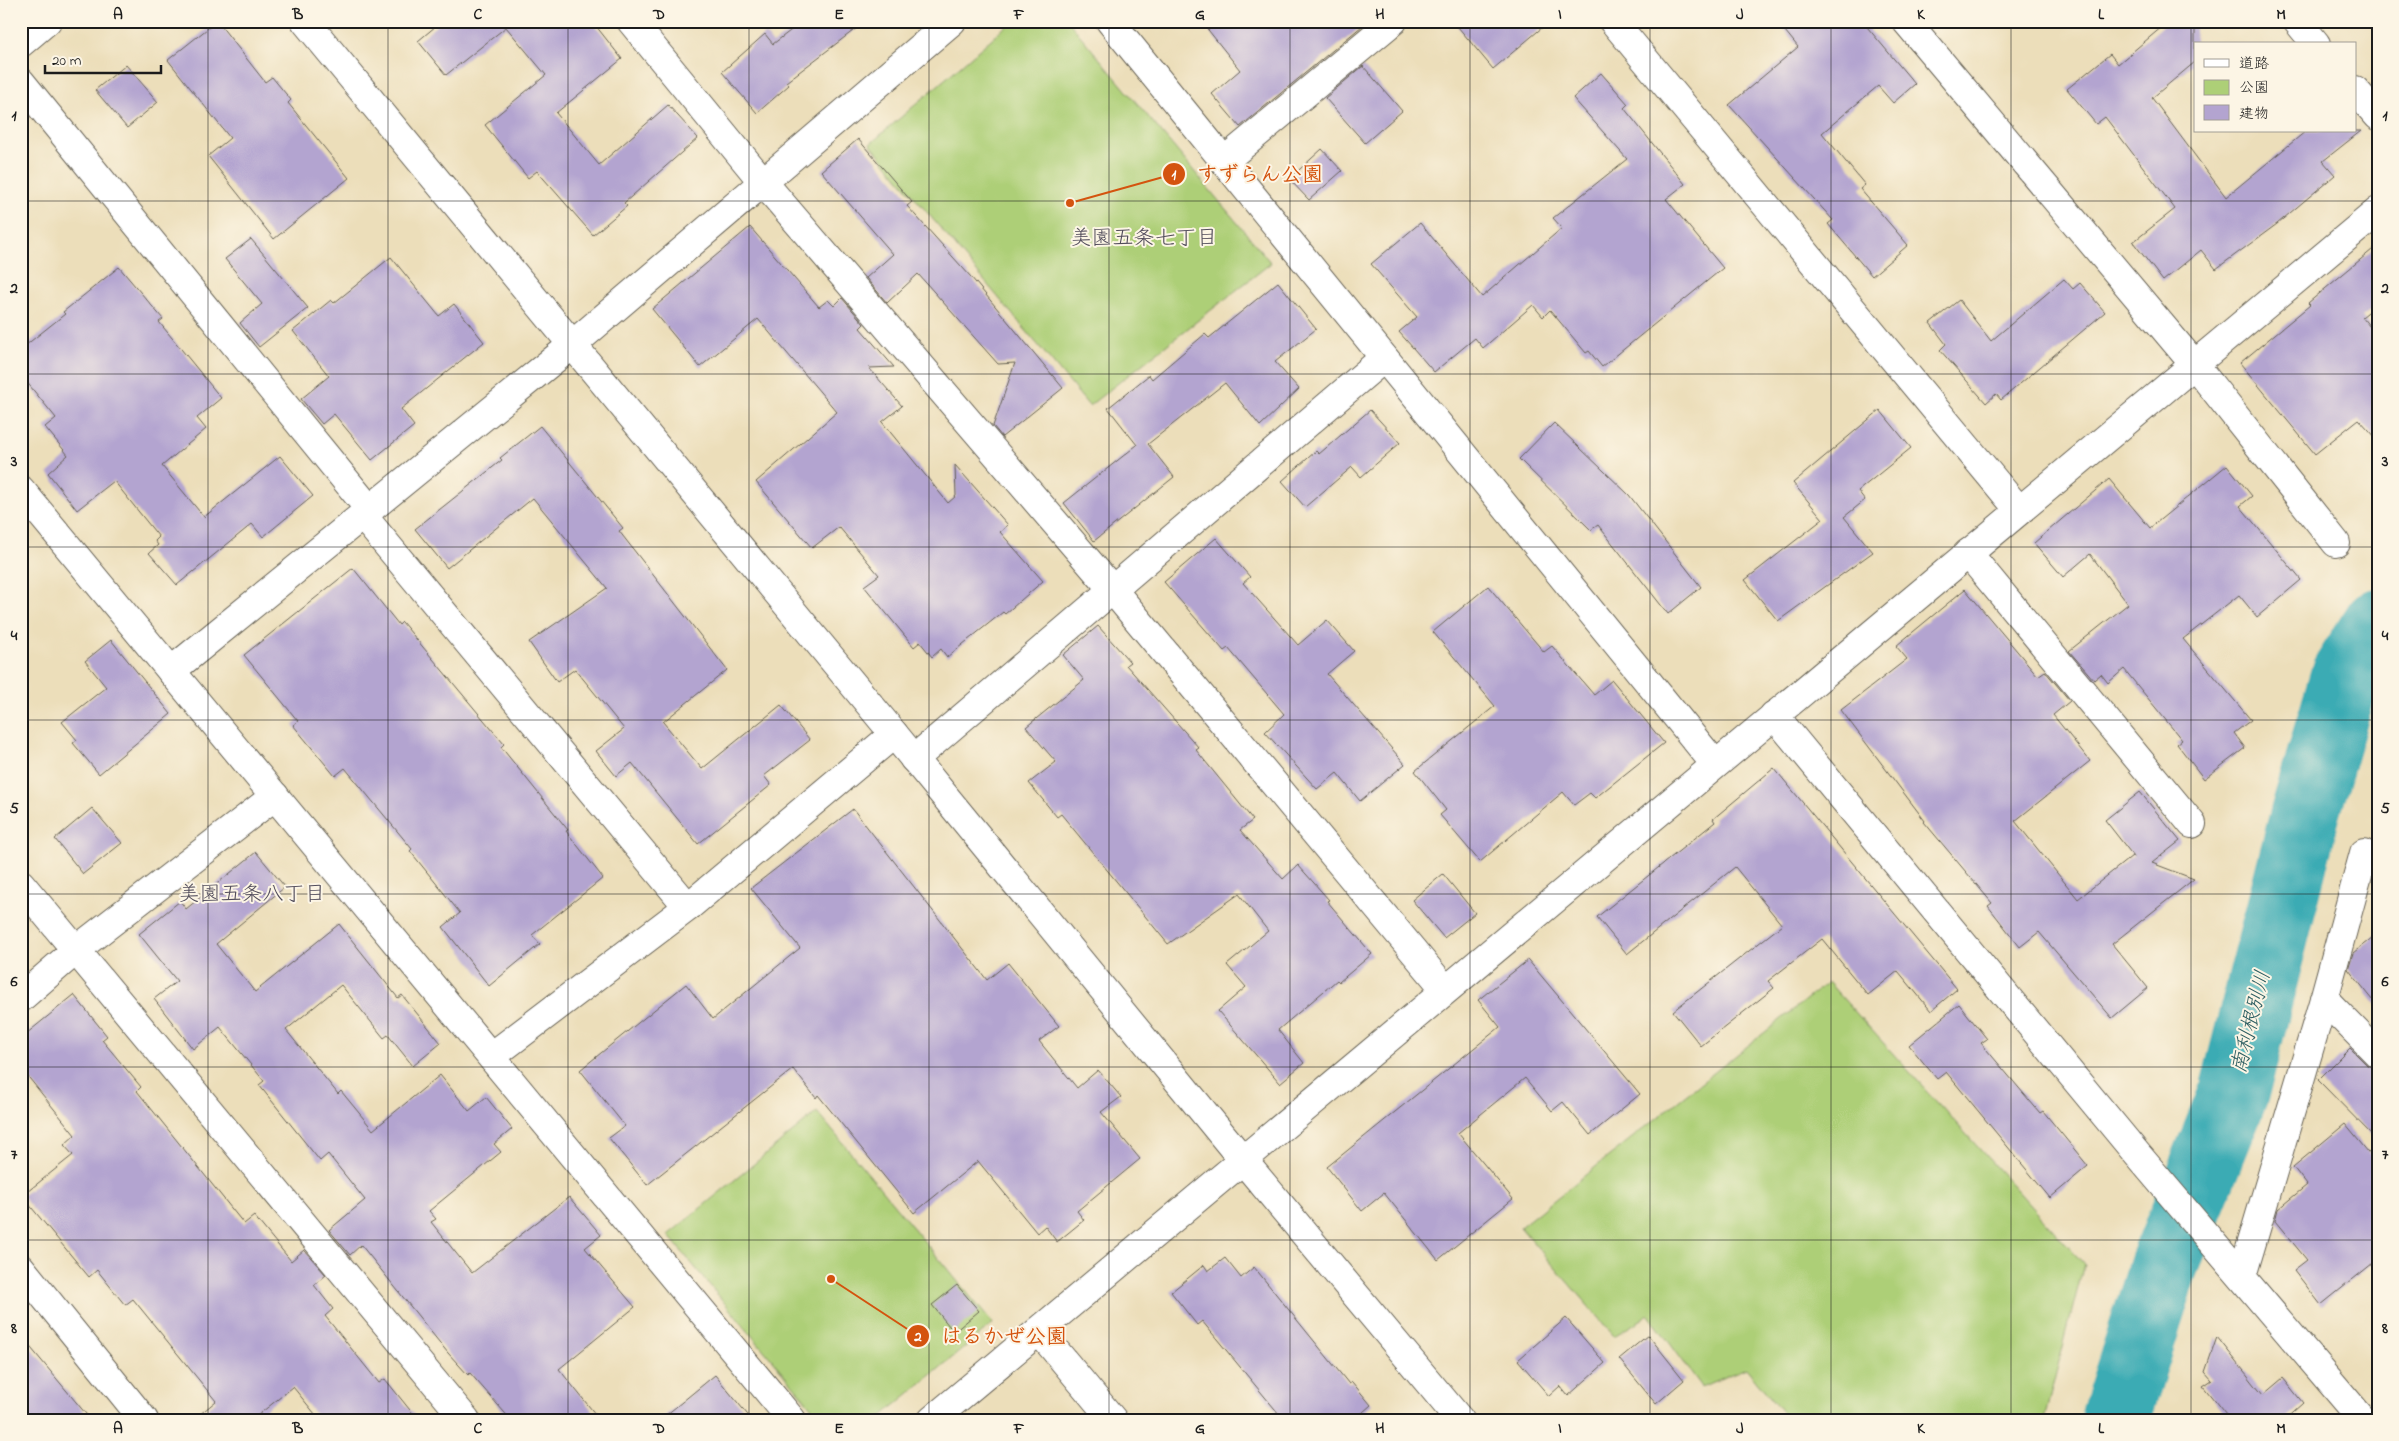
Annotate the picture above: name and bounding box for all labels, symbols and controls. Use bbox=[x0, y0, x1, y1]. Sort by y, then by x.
text: A bbox=[113, 3, 123, 27]
text: B bbox=[292, 3, 304, 27]
text: C bbox=[474, 3, 483, 27]
text: D bbox=[652, 3, 665, 27]
text: E bbox=[834, 3, 844, 27]
text: F bbox=[1013, 3, 1025, 27]
text: G bbox=[1195, 3, 1205, 27]
text: H bbox=[1375, 3, 1385, 27]
text: I bbox=[1558, 3, 1562, 27]
text: J bbox=[1736, 3, 1744, 27]
text: K bbox=[1917, 3, 1926, 27]
text: L bbox=[2098, 3, 2105, 27]
text: M bbox=[2276, 3, 2286, 27]
scale bar bbox=[45, 42, 161, 74]
legend bbox=[2194, 42, 2356, 132]
text: 20 m bbox=[52, 50, 82, 72]
text: 道路 bbox=[2239, 53, 2269, 75]
text: 公園 bbox=[2239, 77, 2269, 99]
text: 建物 bbox=[2239, 103, 2269, 125]
text: 1 bbox=[11, 104, 17, 128]
text: 1 bbox=[2382, 104, 2388, 128]
callout: すずらん公園 bbox=[1162, 156, 1333, 192]
text: すずらん公園 bbox=[1197, 161, 1323, 191]
text: 1 bbox=[1172, 164, 1177, 186]
district label: 美園五条七丁目 bbox=[1071, 224, 1218, 254]
text: 2 bbox=[9, 277, 18, 301]
text: 2 bbox=[2380, 277, 2389, 301]
text: 3 bbox=[10, 450, 18, 474]
text: 3 bbox=[2381, 450, 2389, 474]
text: 4 bbox=[10, 624, 18, 648]
text: 4 bbox=[2381, 624, 2389, 648]
text: 5 bbox=[9, 797, 19, 821]
text: 5 bbox=[2380, 797, 2390, 821]
district label: 美園五条八丁目 bbox=[179, 880, 326, 910]
water label: 南利根別川 bbox=[2225, 967, 2279, 1077]
text: 6 bbox=[9, 970, 18, 994]
text: 6 bbox=[2380, 970, 2389, 994]
text: 7 bbox=[11, 1143, 18, 1167]
text: 7 bbox=[2382, 1143, 2389, 1167]
text: 8 bbox=[10, 1317, 17, 1341]
text: 8 bbox=[2381, 1317, 2388, 1341]
callout: はるかぜ公園 bbox=[906, 1318, 1077, 1354]
text: はるかぜ公園 bbox=[941, 1323, 1067, 1353]
text: 2 bbox=[913, 1326, 922, 1348]
text: A bbox=[113, 1417, 123, 1441]
text: B bbox=[292, 1417, 304, 1441]
text: C bbox=[474, 1417, 483, 1441]
text: D bbox=[652, 1417, 665, 1441]
text: E bbox=[834, 1417, 844, 1441]
text: F bbox=[1013, 1417, 1025, 1441]
text: G bbox=[1195, 1417, 1205, 1441]
text: H bbox=[1375, 1417, 1385, 1441]
text: I bbox=[1558, 1417, 1562, 1441]
text: J bbox=[1736, 1417, 1744, 1441]
text: K bbox=[1917, 1417, 1926, 1441]
text: L bbox=[2098, 1417, 2105, 1441]
text: M bbox=[2276, 1417, 2286, 1441]

